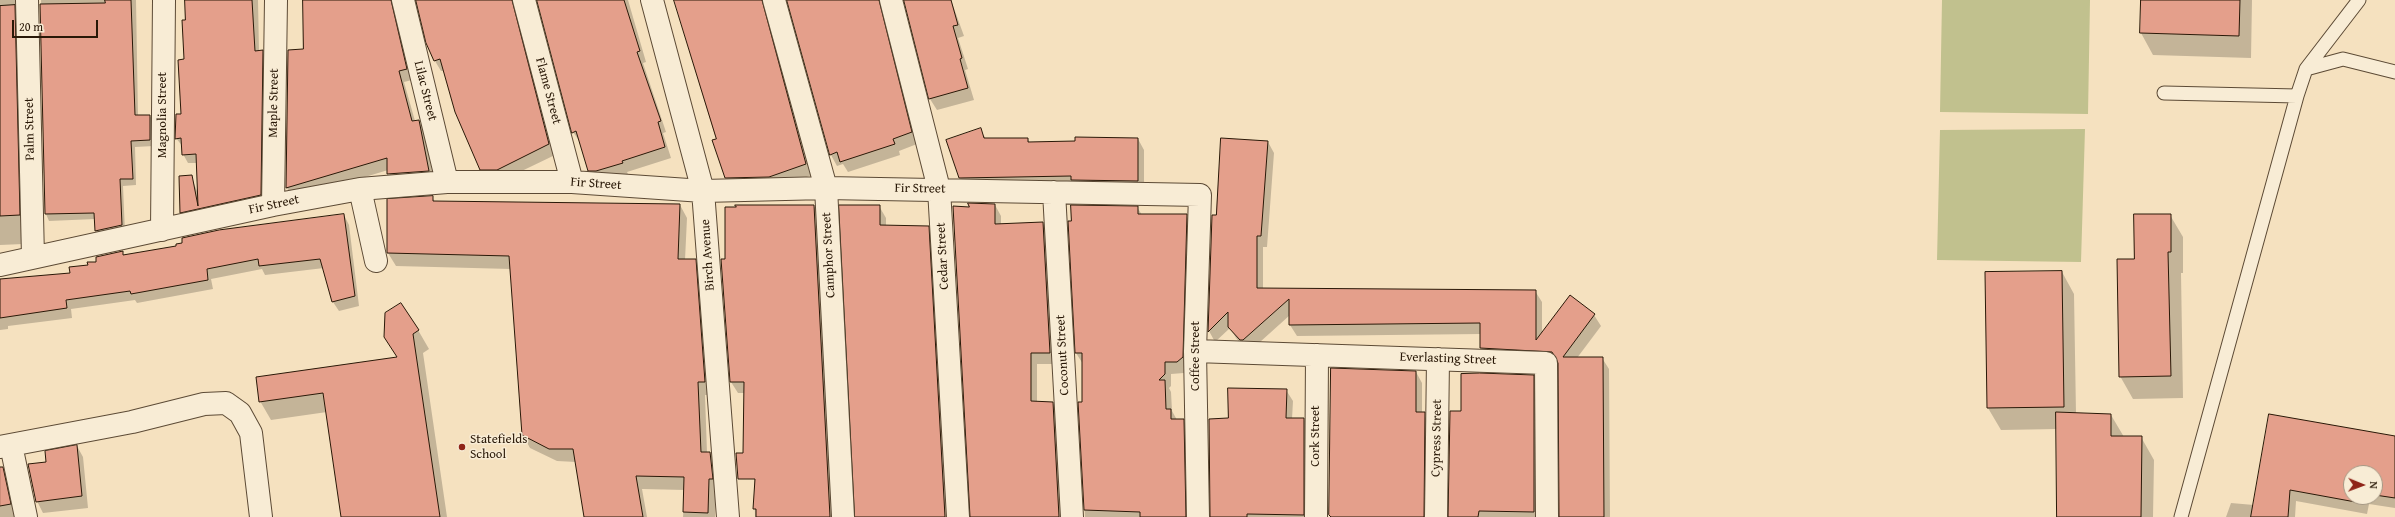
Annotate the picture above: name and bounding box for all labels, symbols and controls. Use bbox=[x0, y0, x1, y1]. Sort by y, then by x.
scale bar bbox=[14, 12, 100, 38]
text: 20 m bbox=[19, 18, 43, 35]
street label: Flame Street bbox=[532, 56, 564, 126]
street label: Lilac Street bbox=[410, 59, 440, 123]
street label: Maple Street bbox=[266, 68, 282, 138]
street label: Magnolia Street bbox=[155, 72, 171, 158]
street label: Palm Street bbox=[22, 97, 38, 161]
street label: Fir Street bbox=[570, 174, 622, 194]
street label: Fir Street bbox=[894, 181, 946, 197]
street label: Fir Street bbox=[247, 192, 301, 218]
street label: Camphor Street bbox=[819, 212, 839, 298]
street label: Birch Avenue bbox=[698, 219, 718, 291]
street label: Cedar Street bbox=[933, 222, 953, 290]
street label: Coconut Street bbox=[1053, 314, 1073, 396]
street label: Coffee Street bbox=[1188, 321, 1204, 391]
street label: Everlasting Street bbox=[1399, 350, 1497, 368]
street label: Cypress Street bbox=[1429, 399, 1445, 477]
street label: Cork Street bbox=[1308, 405, 1324, 467]
place label: Statefields School bbox=[470, 432, 527, 463]
marker: Statefields School bbox=[457, 442, 467, 452]
north arrow bbox=[2343, 465, 2383, 505]
text: N bbox=[2366, 481, 2382, 489]

